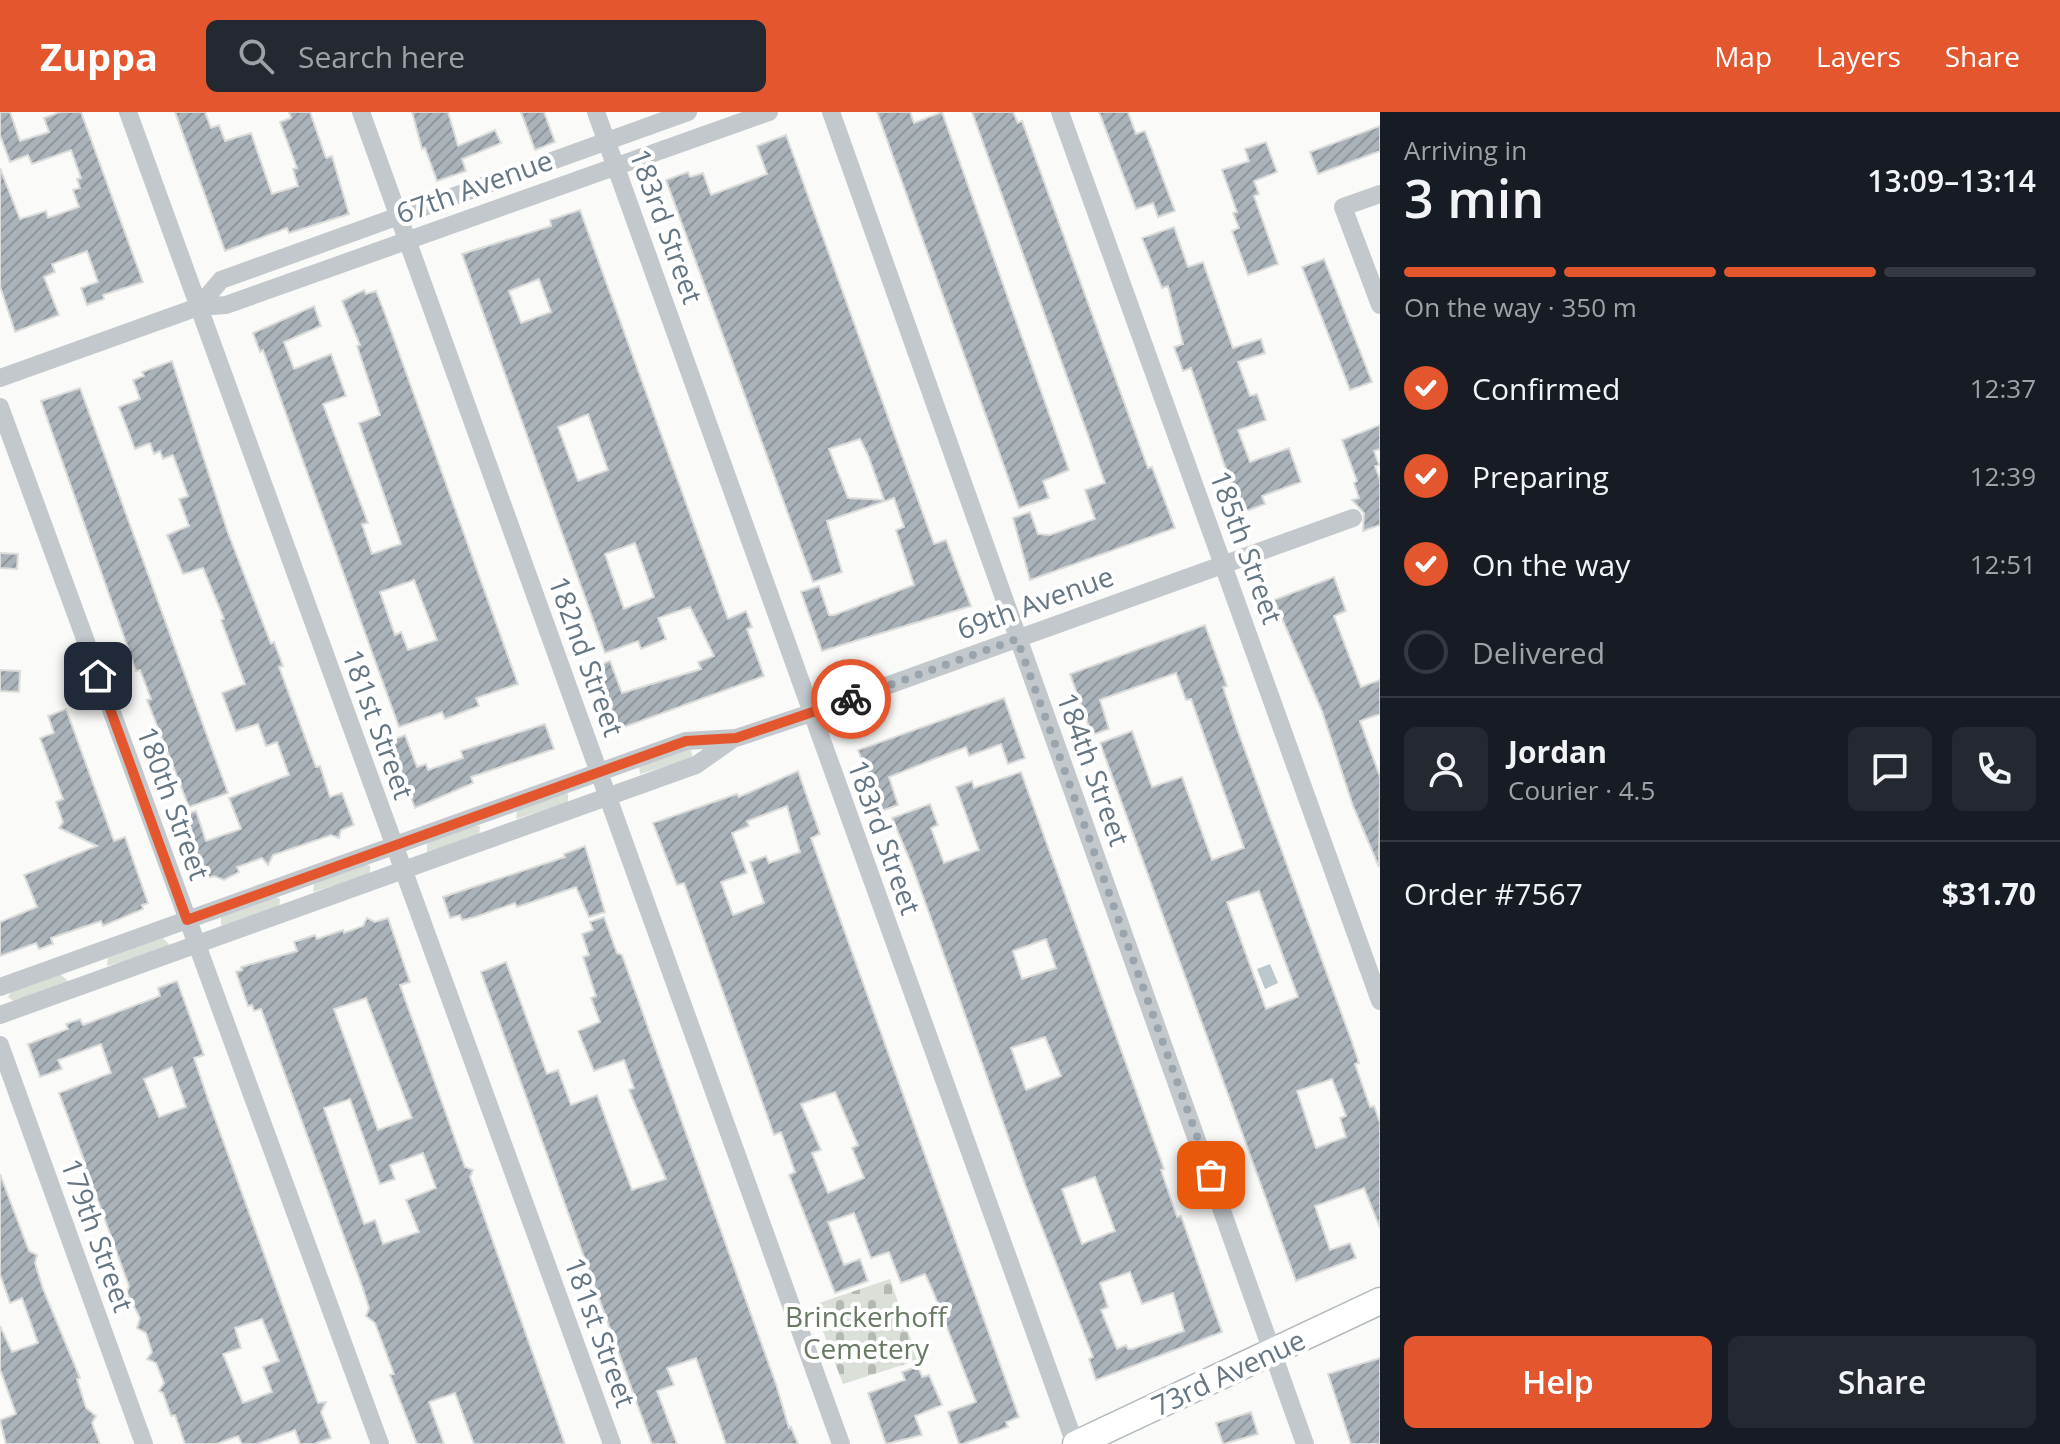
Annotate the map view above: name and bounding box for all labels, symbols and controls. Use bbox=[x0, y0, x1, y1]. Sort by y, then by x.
search box bbox=[206, 20, 766, 92]
text: Zuppa bbox=[40, 30, 158, 82]
icon: search bbox=[234, 34, 278, 78]
text: Search here bbox=[298, 36, 465, 77]
text: Map bbox=[1714, 37, 1772, 75]
text: Layers bbox=[1816, 37, 1901, 75]
text: Share bbox=[1945, 37, 2020, 75]
text: Arriving in bbox=[1404, 132, 1527, 168]
street label: 67th Avenue bbox=[390, 140, 558, 232]
street label: 183rd Street bbox=[621, 143, 713, 309]
text: 13:09–13:14 bbox=[1867, 160, 2036, 201]
text: 3 min bbox=[1404, 162, 1544, 233]
text: On the way · 350 m bbox=[1404, 289, 1637, 325]
icon: check bbox=[1404, 366, 1448, 410]
text: Confirmed bbox=[1472, 368, 1620, 409]
text: 12:37 bbox=[1970, 370, 2036, 406]
icon: check bbox=[1404, 454, 1448, 498]
text: Preparing bbox=[1472, 456, 1609, 497]
text: 12:39 bbox=[1970, 458, 2036, 494]
street label: 185th Street bbox=[1202, 465, 1292, 629]
icon: check bbox=[1404, 542, 1448, 586]
text: On the way bbox=[1472, 544, 1630, 585]
text: 12:51 bbox=[1970, 546, 2036, 582]
street label: 69th Avenue bbox=[951, 556, 1119, 648]
street label: 182nd Street bbox=[540, 571, 634, 741]
text: Delivered bbox=[1472, 632, 1605, 673]
pin bbox=[64, 642, 132, 710]
street label: 181st Street bbox=[334, 644, 424, 804]
icon: home bbox=[76, 654, 120, 698]
courier bbox=[811, 659, 891, 739]
icon: bike bbox=[829, 677, 873, 721]
street label: 184th Street bbox=[1049, 687, 1139, 851]
street label: 180th Street bbox=[129, 721, 219, 885]
button: person bbox=[1404, 727, 1488, 811]
button: chat bbox=[1848, 727, 1932, 811]
button: phone bbox=[1952, 727, 2036, 811]
text: Jordan bbox=[1508, 731, 1607, 772]
street label: 183rd Street bbox=[839, 754, 931, 920]
text: Courier · 4.5 bbox=[1508, 772, 1655, 808]
text: Order #7567 bbox=[1404, 873, 1583, 914]
text: $31.70 bbox=[1942, 873, 2036, 914]
pin bbox=[1177, 1141, 1245, 1209]
street label: 179th Street bbox=[53, 1153, 143, 1317]
icon: bag bbox=[1189, 1153, 1233, 1197]
street label: 181st Street bbox=[556, 1252, 646, 1412]
park label: Brinckerhoff Cemetery bbox=[785, 1297, 949, 1367]
street label: 73rd Avenue bbox=[1145, 1320, 1311, 1424]
button: Help bbox=[1404, 1336, 1712, 1428]
button: Share bbox=[1728, 1336, 2036, 1428]

